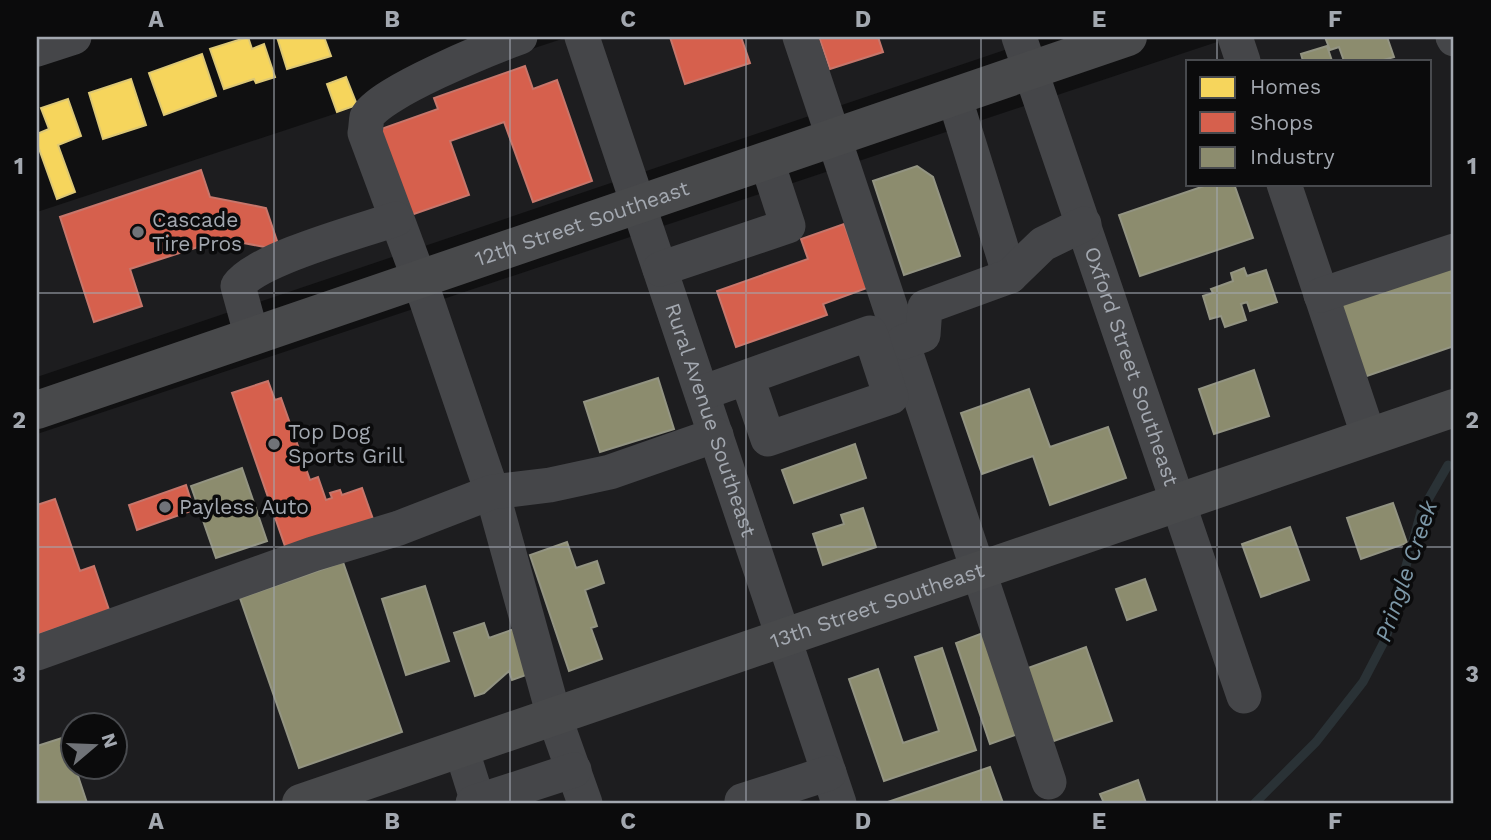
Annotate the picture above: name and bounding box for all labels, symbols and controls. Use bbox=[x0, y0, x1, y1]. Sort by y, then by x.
text: A bbox=[148, 6, 164, 33]
text: B bbox=[384, 6, 400, 33]
text: C bbox=[620, 6, 636, 33]
text: D bbox=[855, 6, 871, 33]
text: E bbox=[1092, 6, 1106, 33]
text: F bbox=[1328, 6, 1342, 33]
legend bbox=[1186, 60, 1432, 186]
text: Homes bbox=[1250, 74, 1321, 99]
text: Shops bbox=[1250, 110, 1313, 135]
text: Industry bbox=[1250, 144, 1335, 169]
text: 1 bbox=[14, 153, 24, 180]
text: 1 bbox=[1467, 153, 1477, 180]
street label: 12th Street Southeast bbox=[472, 175, 692, 271]
place label: Cascade Tire Pros bbox=[152, 207, 242, 256]
marker: Cascade Tire Pros bbox=[130, 224, 146, 240]
street label: Oxford Street Southeast bbox=[1080, 243, 1184, 489]
street label: Rural Avenue Southeast bbox=[660, 300, 762, 540]
text: 2 bbox=[12, 407, 26, 434]
text: 2 bbox=[1465, 407, 1479, 434]
place label: Top Dog Sports Grill bbox=[288, 419, 405, 468]
marker: Top Dog Sports Grill bbox=[266, 436, 282, 452]
place label: Payless Auto bbox=[179, 494, 309, 519]
water label: Pringle Creek bbox=[1370, 496, 1444, 645]
marker: Payless Auto bbox=[157, 499, 173, 515]
street label: 13th Street Southeast bbox=[767, 557, 987, 653]
text: 3 bbox=[12, 661, 26, 688]
text: 3 bbox=[1465, 661, 1479, 688]
north arrow bbox=[60, 710, 130, 780]
text: N bbox=[96, 730, 123, 751]
text: A bbox=[148, 808, 164, 835]
text: B bbox=[384, 808, 400, 835]
text: C bbox=[620, 808, 636, 835]
text: D bbox=[855, 808, 871, 835]
text: E bbox=[1092, 808, 1106, 835]
text: F bbox=[1328, 808, 1342, 835]

